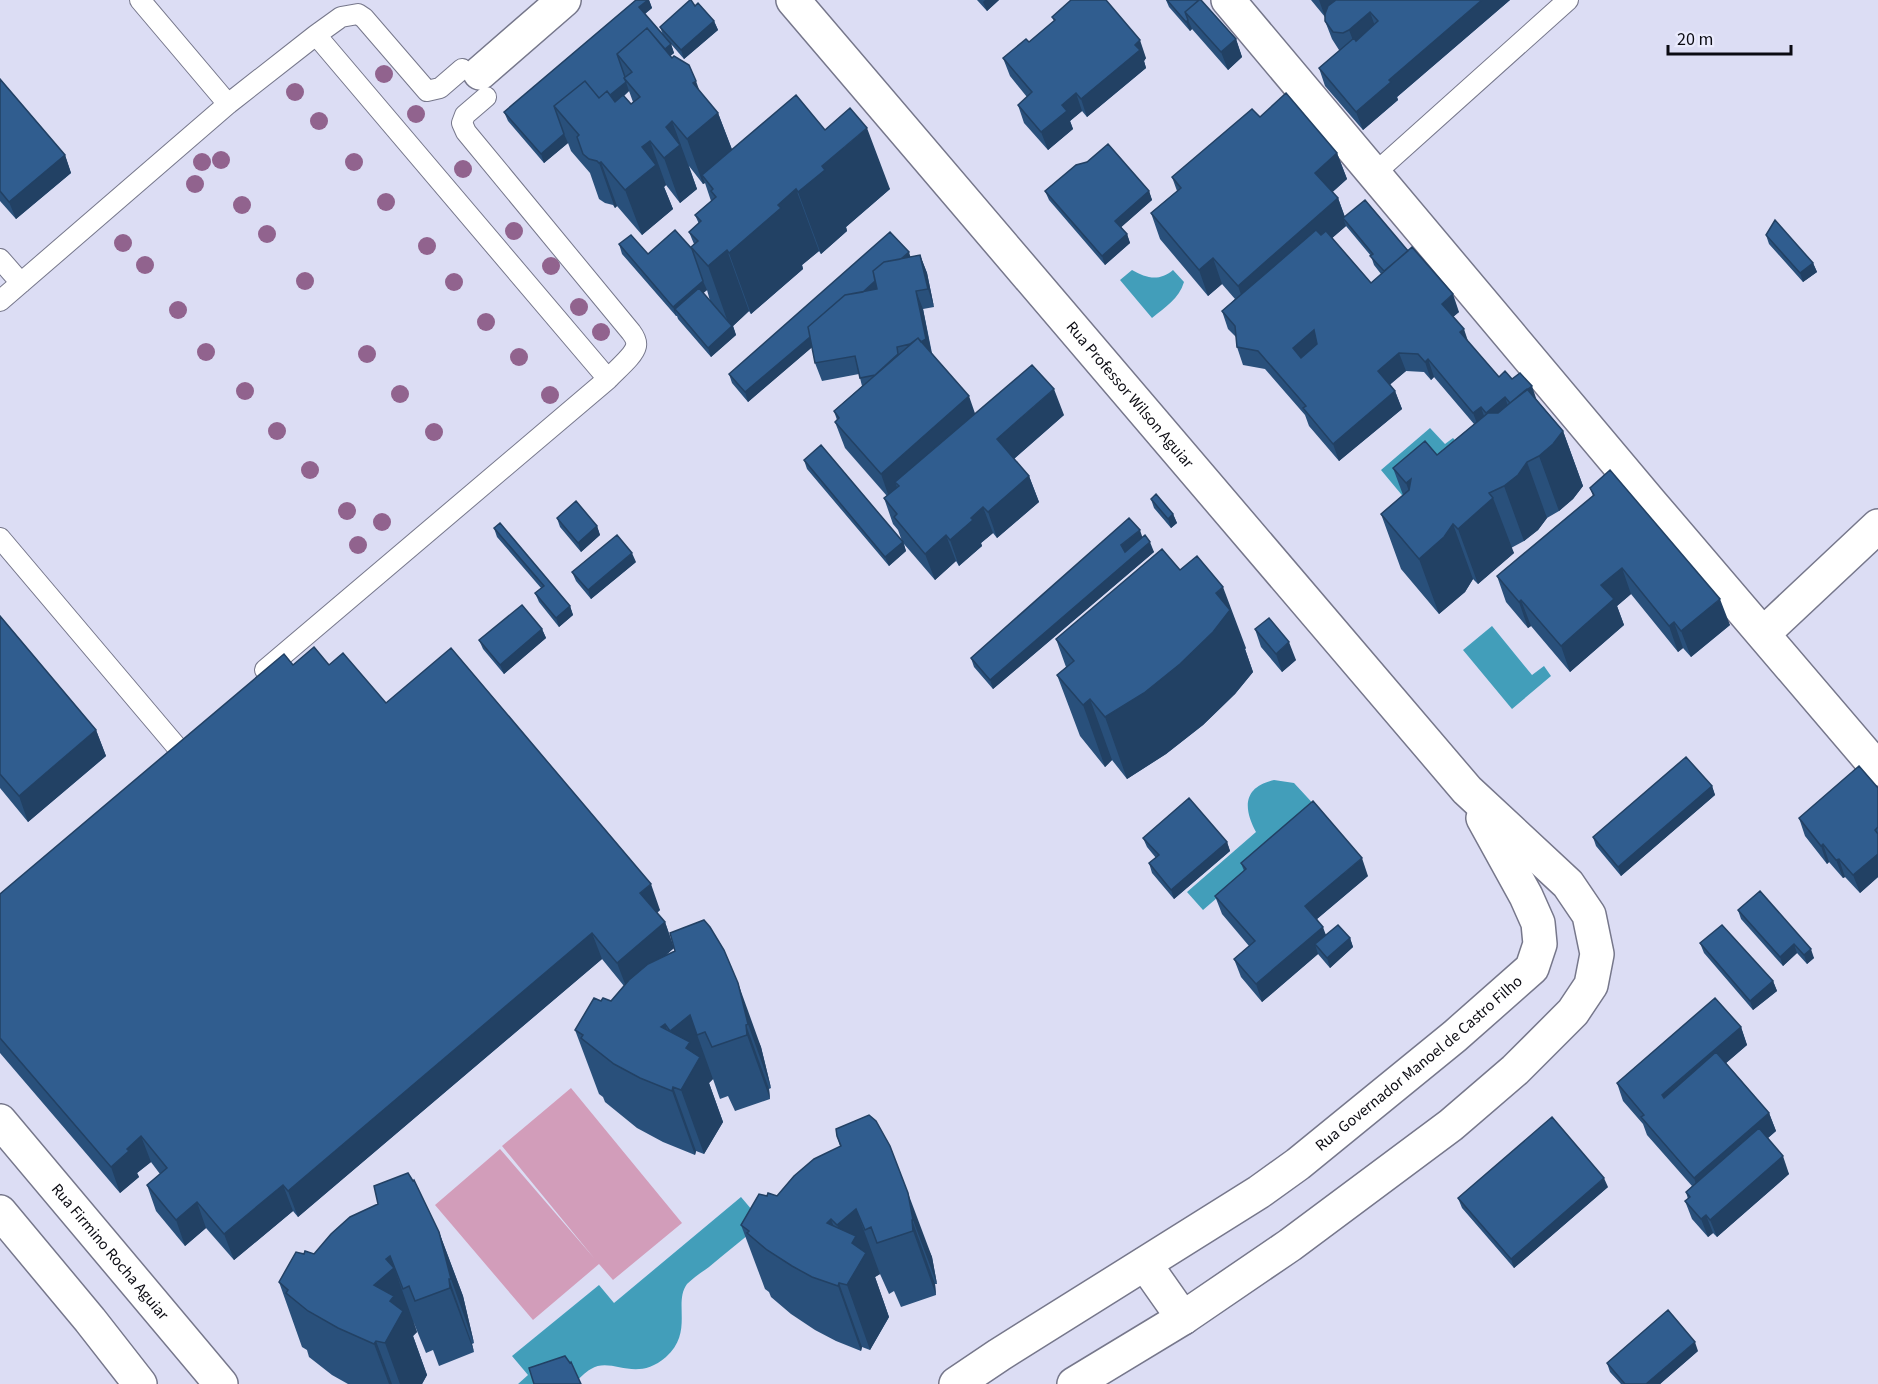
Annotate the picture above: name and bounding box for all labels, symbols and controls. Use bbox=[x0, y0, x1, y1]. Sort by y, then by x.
scale bar bbox=[1668, 18, 1791, 56]
text: 20 m bbox=[1677, 27, 1713, 52]
street label: Rua Professor Wilson Aguiar bbox=[1061, 317, 1199, 473]
street label: Rua Governador Manoel de Castro Filho bbox=[1311, 970, 1527, 1157]
street label: Rua Firmino Rocha Aguiar bbox=[46, 1179, 174, 1325]

